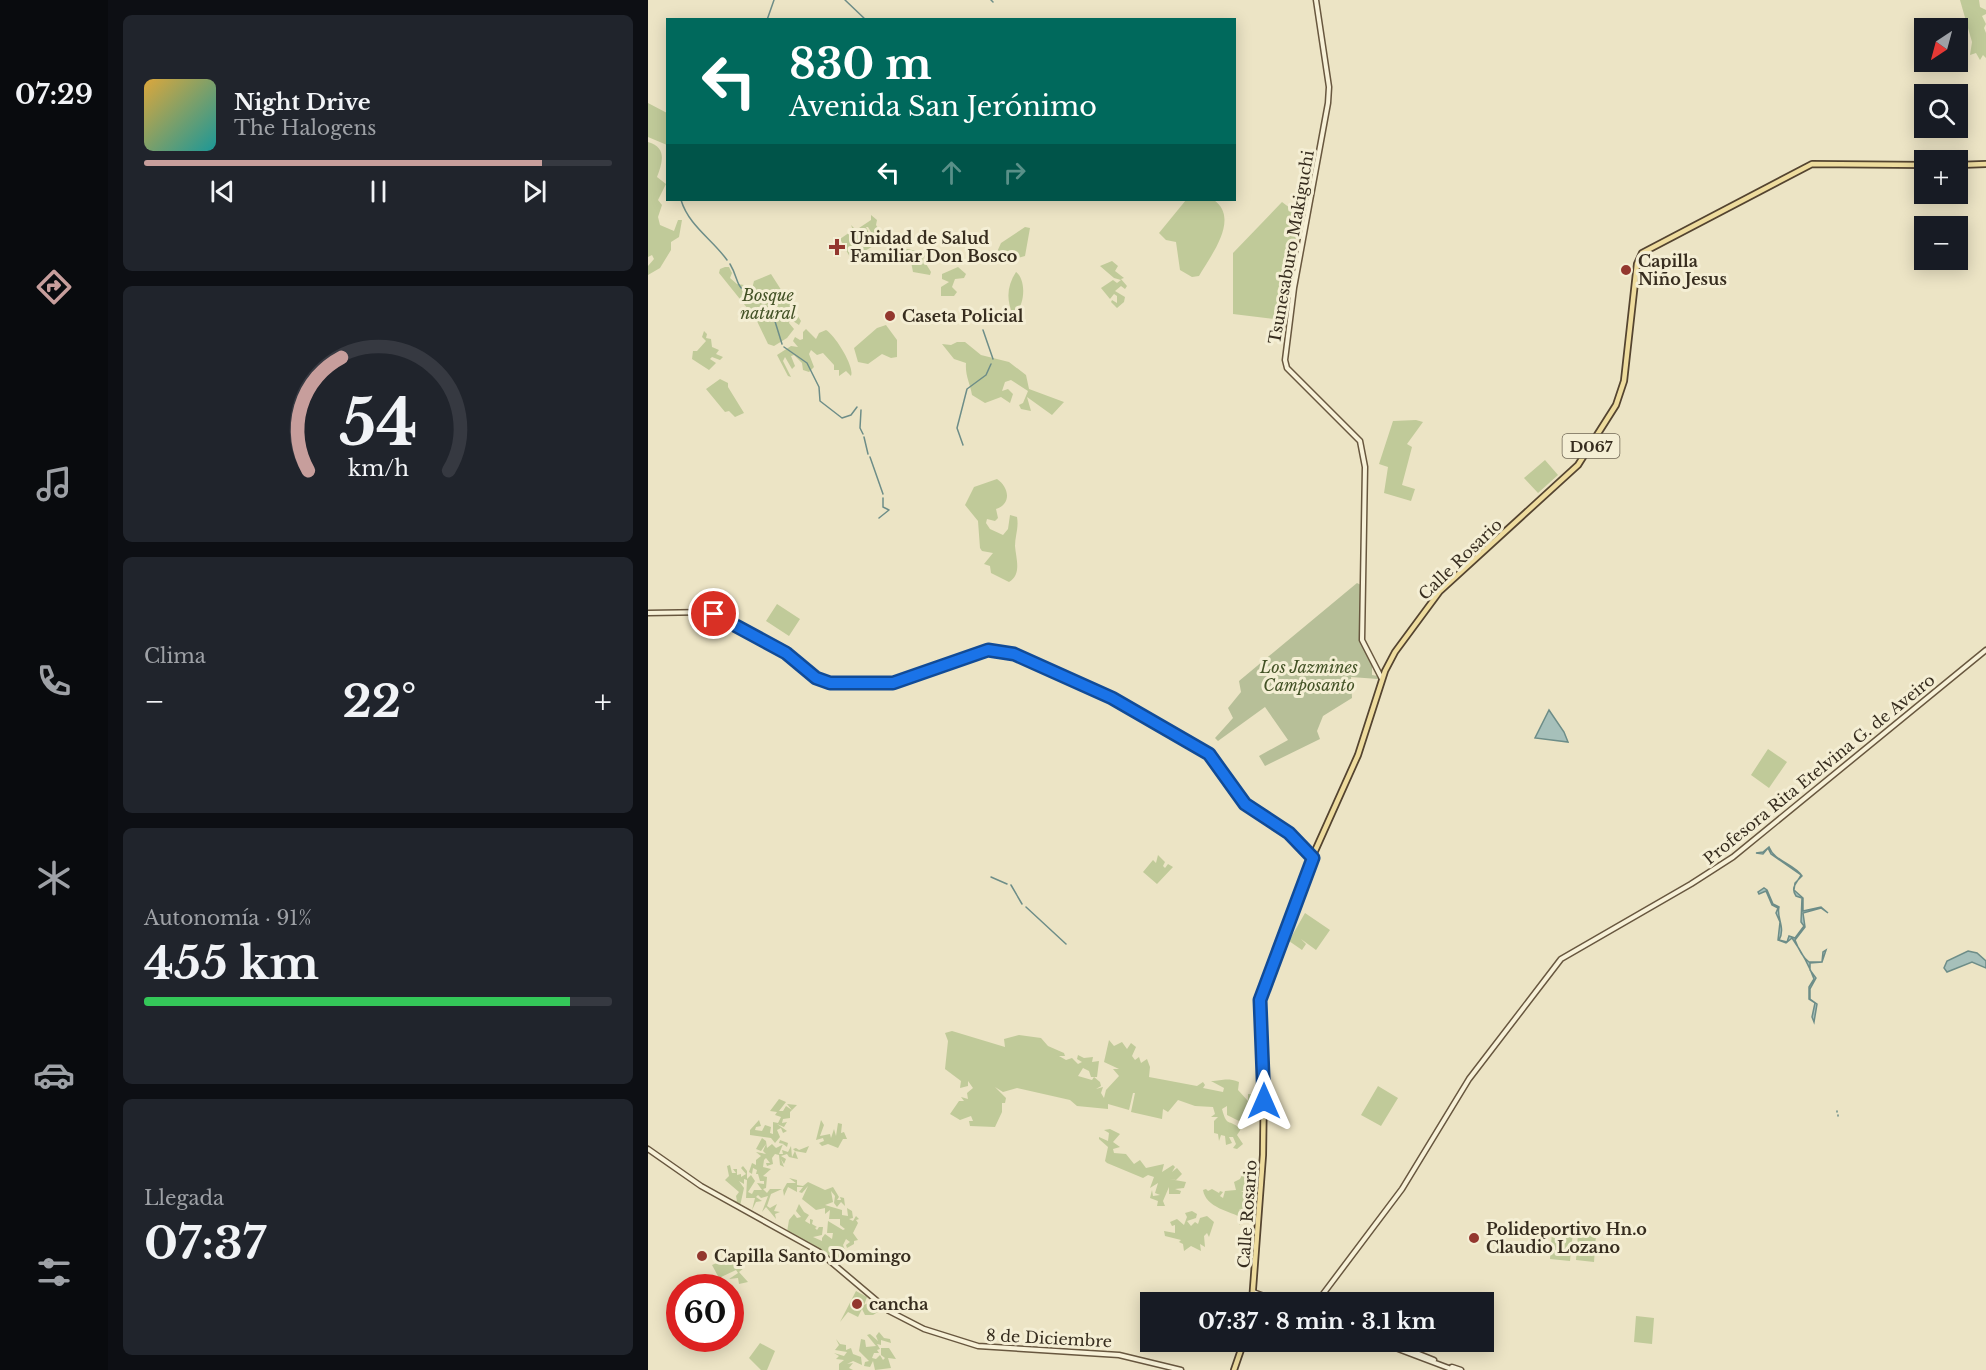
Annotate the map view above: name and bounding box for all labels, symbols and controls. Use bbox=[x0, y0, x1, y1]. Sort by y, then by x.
north arrow bbox=[1914, 18, 1968, 72]
map controls bbox=[1914, 18, 1968, 270]
text: 830 m bbox=[789, 38, 932, 90]
icon: left bbox=[690, 42, 768, 120]
text: 07:29 bbox=[15, 78, 93, 111]
button: search bbox=[1914, 84, 1968, 138]
text: Night Drive bbox=[234, 89, 371, 116]
text: Avenida San Jerónimo bbox=[789, 90, 1097, 123]
text: The Halogens bbox=[234, 116, 376, 140]
street label: Tsunesaburo Makiguchi bbox=[1264, 148, 1318, 345]
button: + bbox=[1914, 150, 1968, 204]
icon: left bbox=[872, 156, 905, 189]
icon: ahead bbox=[935, 156, 968, 189]
icon: right bbox=[998, 156, 1031, 189]
icon: previous bbox=[206, 175, 239, 208]
icon: pause bbox=[362, 175, 395, 208]
icon: next bbox=[518, 175, 551, 208]
button: − bbox=[1914, 216, 1968, 270]
place label: Unidad de Salud Familiar Don Bosco bbox=[850, 228, 1017, 266]
marker: Unidad de Salud Familiar Don Bosco bbox=[828, 238, 846, 256]
place label: Capilla Niño Jesus bbox=[1638, 251, 1727, 289]
marker: Capilla Niño Jesus bbox=[1619, 263, 1633, 277]
icon: directions bbox=[33, 266, 75, 308]
park label: Bosque natural bbox=[740, 285, 797, 323]
place label: Caseta Policial bbox=[902, 306, 1024, 326]
marker: Caseta Policial bbox=[883, 309, 897, 323]
text: 54 bbox=[339, 384, 417, 462]
road number: D067 bbox=[1562, 434, 1620, 458]
text: km/h bbox=[348, 455, 409, 482]
icon: music bbox=[33, 463, 75, 505]
street label: Calle Rosario bbox=[1414, 514, 1506, 604]
pin bbox=[688, 588, 739, 639]
icon: arrive bbox=[697, 597, 730, 630]
text: Clima bbox=[144, 644, 206, 668]
park label: Los Jazmines Camposanto bbox=[1259, 657, 1358, 695]
icon: phone bbox=[33, 660, 75, 702]
street label: Profesora Rita Etelvina G. de Aveiro bbox=[1699, 669, 1939, 869]
text: 22° bbox=[343, 673, 416, 729]
text: − bbox=[144, 681, 165, 722]
text: + bbox=[594, 681, 612, 722]
icon: climate bbox=[33, 857, 75, 899]
text: Autonomía · 91% bbox=[144, 906, 312, 930]
text: 455 km bbox=[144, 935, 319, 991]
icon: car bbox=[33, 1054, 75, 1096]
position arrow bbox=[1232, 1069, 1296, 1133]
street label: Calle Rosario bbox=[1233, 1159, 1261, 1269]
text: Llegada bbox=[144, 1186, 224, 1210]
text: 07:37 bbox=[144, 1215, 266, 1271]
place label: Polideportivo Hn.o Claudio Lozano bbox=[1486, 1219, 1647, 1257]
marker: Polideportivo Hn.o Claudio Lozano bbox=[1467, 1231, 1481, 1245]
place label: Capilla Santo Domingo bbox=[714, 1246, 911, 1266]
marker: Capilla Santo Domingo bbox=[695, 1249, 709, 1263]
icon: filters bbox=[33, 1251, 75, 1293]
speed limit sign: 60 bbox=[666, 1274, 744, 1352]
place label: cancha bbox=[869, 1294, 928, 1314]
marker: cancha bbox=[850, 1297, 864, 1311]
text: 07:37 · 8 min · 3.1 km bbox=[1198, 1308, 1436, 1335]
street label: 8 de Diciembre bbox=[986, 1325, 1112, 1351]

